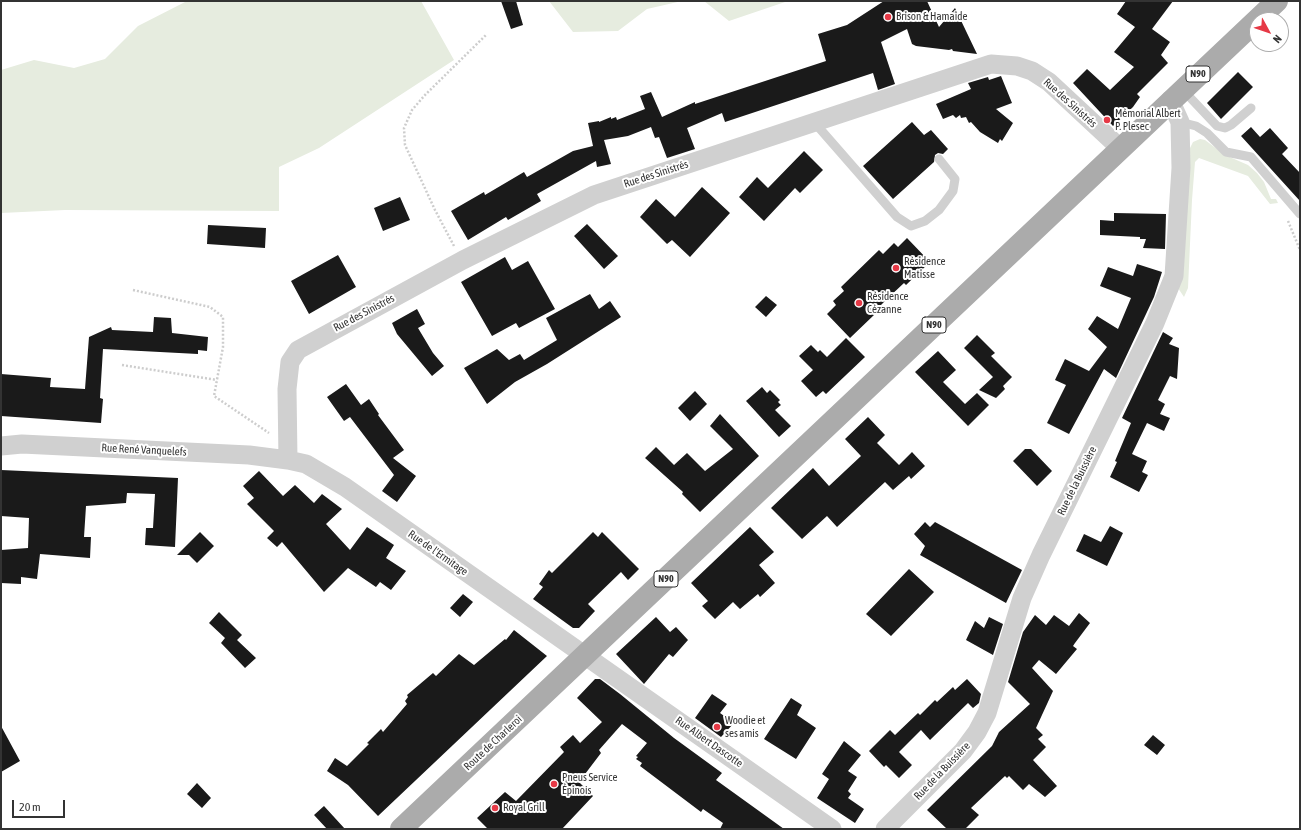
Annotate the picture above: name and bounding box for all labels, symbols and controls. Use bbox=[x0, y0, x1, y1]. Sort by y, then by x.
place label: Brison & Hamaide bbox=[896, 10, 967, 24]
marker: Brison & Hamaide bbox=[883, 12, 893, 22]
north arrow bbox=[1249, 12, 1289, 52]
text: N bbox=[1271, 33, 1284, 45]
road number: N90 bbox=[1186, 66, 1210, 82]
street label: Rue des Sinistrés bbox=[1041, 76, 1099, 130]
place label: Mémorial Albert P. Plesec bbox=[1115, 107, 1181, 133]
marker: Mémorial Albert P. Plesec bbox=[1102, 115, 1112, 125]
street label: Rue des Sinistrés bbox=[622, 157, 690, 191]
place label: Résidence Matisse bbox=[904, 255, 946, 281]
marker: Résidence Matisse bbox=[891, 263, 901, 273]
place label: Résidence Cézanne bbox=[867, 290, 909, 316]
street label: Rue des Sinistrés bbox=[331, 291, 397, 335]
marker: Résidence Cézanne bbox=[854, 298, 864, 308]
road number: N90 bbox=[922, 317, 946, 333]
street label: Rue René Vanquelefs bbox=[101, 441, 187, 459]
street label: Rue de la Buissière bbox=[1055, 444, 1099, 518]
street label: Rue de l'Ermitage bbox=[406, 528, 470, 578]
road number: N90 bbox=[654, 571, 678, 587]
street label: Route de Charleroi bbox=[461, 713, 525, 773]
street label: Rue Albert Dascotte bbox=[673, 714, 745, 770]
place label: Woodie et ses amis bbox=[725, 714, 765, 740]
marker: Woodie et ses amis bbox=[712, 722, 722, 732]
street label: Rue de la Buissière bbox=[911, 739, 973, 803]
place label: Pneus Service Épinois bbox=[562, 771, 617, 797]
marker: Pneus Service Épinois bbox=[549, 779, 559, 789]
scale bar bbox=[14, 792, 67, 818]
text: 20 m bbox=[19, 800, 41, 814]
place label: Royal Grill bbox=[503, 801, 545, 815]
marker: Royal Grill bbox=[490, 803, 500, 813]

